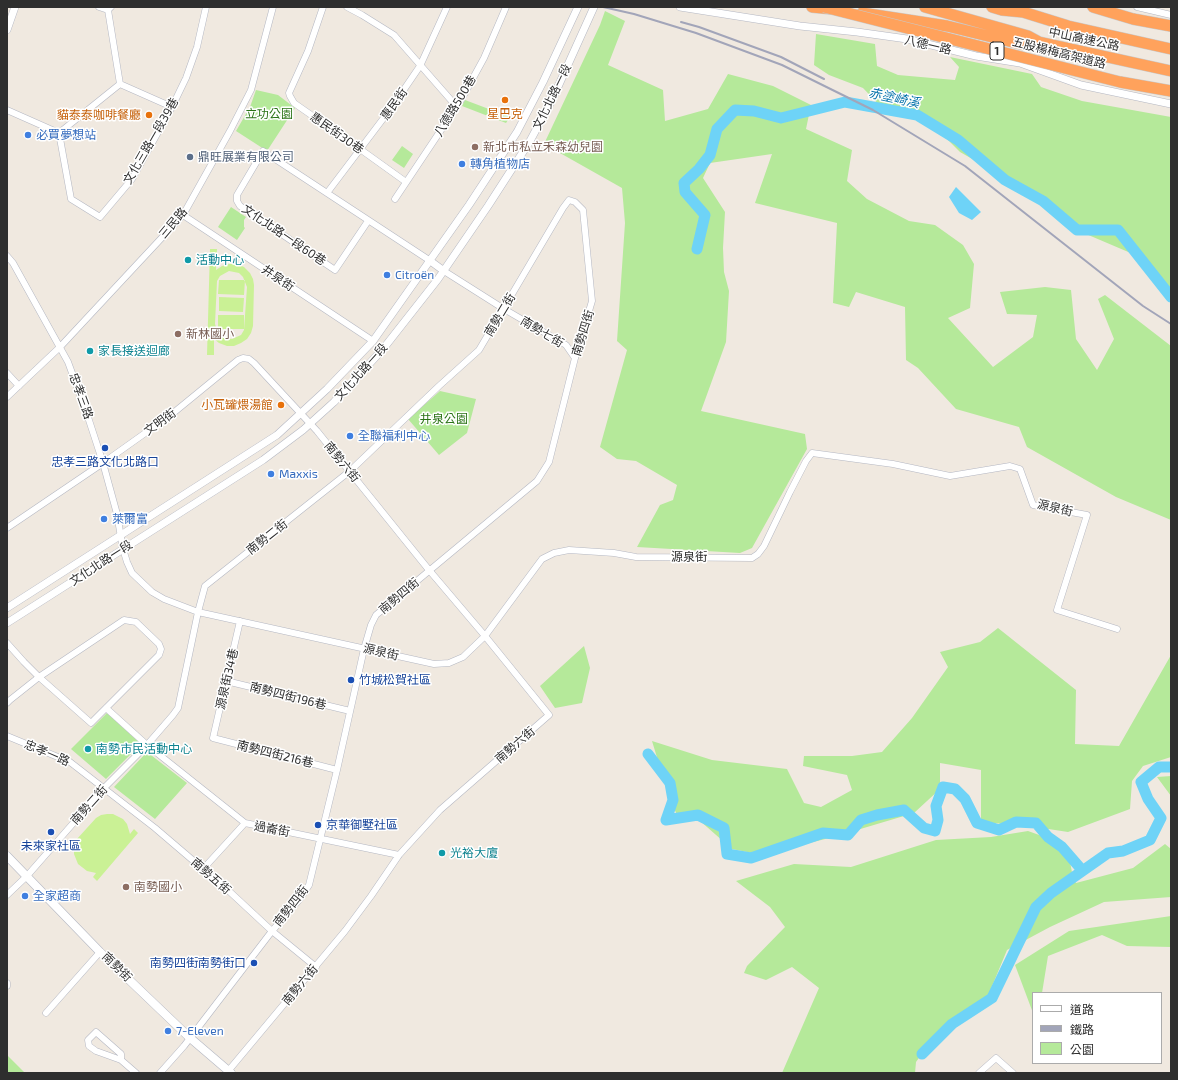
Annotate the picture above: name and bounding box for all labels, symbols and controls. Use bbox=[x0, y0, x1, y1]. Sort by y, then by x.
street label: 中山高速公路 bbox=[1047, 24, 1121, 54]
street label: 八德一路 bbox=[903, 33, 953, 57]
street label: 五股楊梅高架道路 bbox=[1011, 34, 1107, 72]
road number: 1 bbox=[990, 42, 1004, 60]
street label: 文化北路一段 bbox=[530, 61, 574, 133]
street label: 八德路500巷 bbox=[431, 73, 479, 139]
street label: 惠民街 bbox=[378, 85, 410, 123]
water label: 赤塗崎溪 bbox=[867, 85, 921, 111]
street label: 文化三路一段39巷 bbox=[120, 95, 182, 187]
marker: 星巴克 bbox=[500, 95, 510, 105]
park label: 立功公園 bbox=[245, 107, 293, 121]
place label: 星巴克 bbox=[487, 107, 523, 121]
place label: 貓泰泰咖啡餐廳 bbox=[57, 108, 141, 122]
street label: 惠民街30巷 bbox=[308, 109, 366, 157]
marker: 貓泰泰咖啡餐廳 bbox=[144, 110, 154, 120]
place label: 必買夢想站 bbox=[36, 128, 96, 142]
marker: 必買夢想站 bbox=[23, 130, 33, 140]
place label: 新北市私立禾森幼兒園 bbox=[483, 140, 603, 154]
marker: 新北市私立禾森幼兒園 bbox=[470, 142, 480, 152]
place label: 鼎旺展業有限公司 bbox=[198, 150, 294, 164]
marker: 鼎旺展業有限公司 bbox=[185, 152, 195, 162]
place label: 轉角植物店 bbox=[470, 157, 530, 171]
marker: 轉角植物店 bbox=[457, 159, 467, 169]
street label: 文化北路一段60巷 bbox=[239, 202, 329, 268]
street label: 三民路 bbox=[156, 205, 190, 241]
place label: 活動中心 bbox=[196, 253, 244, 267]
marker: 活動中心 bbox=[183, 255, 193, 265]
street label: 井泉街 bbox=[259, 262, 297, 294]
place label: Citroën bbox=[395, 268, 434, 282]
marker: Citroën bbox=[382, 270, 392, 280]
street label: 南勢二街 bbox=[481, 291, 519, 339]
street label: 南勢四街 bbox=[569, 308, 597, 358]
street label: 南勢七街 bbox=[518, 313, 566, 351]
place label: 新林國小 bbox=[186, 327, 234, 341]
marker: 新林國小 bbox=[173, 329, 183, 339]
street label: 文化北路一段 bbox=[332, 340, 390, 404]
place label: 家長接送迴廊 bbox=[98, 344, 170, 358]
marker: 家長接送迴廊 bbox=[85, 346, 95, 356]
street label: 忠孝三路 bbox=[66, 371, 96, 421]
place label: 小瓦罐煨湯館 bbox=[201, 398, 273, 412]
marker: 小瓦罐煨湯館 bbox=[276, 400, 286, 410]
street label: 文明街 bbox=[141, 406, 179, 438]
park label: 井泉公園 bbox=[420, 412, 468, 426]
place label: 全聯福利中心 bbox=[358, 429, 430, 443]
marker: 全聯福利中心 bbox=[345, 431, 355, 441]
street label: 南勢六街 bbox=[321, 439, 363, 485]
marker: 忠孝三路文化北路口 bbox=[100, 443, 110, 453]
place label: 忠孝三路文化北路口 bbox=[51, 455, 159, 469]
place label: Maxxis bbox=[279, 467, 318, 481]
marker: Maxxis bbox=[266, 469, 276, 479]
street label: 源泉街 bbox=[1036, 497, 1074, 519]
place label: 萊爾富 bbox=[112, 512, 148, 526]
marker: 萊爾富 bbox=[99, 514, 109, 524]
street label: 南勢二街 bbox=[244, 517, 290, 557]
street label: 文化北路一段 bbox=[67, 537, 135, 589]
street label: 源泉街 bbox=[671, 550, 707, 564]
street label: 南勢四街 bbox=[376, 575, 422, 617]
street label: 源泉街 bbox=[362, 641, 400, 663]
street label: 源泉街34巷 bbox=[213, 647, 241, 711]
place label: 竹城松賀社區 bbox=[359, 673, 431, 687]
marker: 竹城松賀社區 bbox=[346, 675, 356, 685]
street label: 南勢四街196巷 bbox=[248, 680, 328, 712]
street label: 南勢六街 bbox=[492, 724, 538, 766]
street label: 忠孝一路 bbox=[22, 737, 72, 769]
street label: 南勢四街216巷 bbox=[235, 738, 315, 770]
place label: 南勢市民活動中心 bbox=[96, 742, 192, 756]
marker: 南勢市民活動中心 bbox=[83, 744, 93, 754]
street label: 南勢二街 bbox=[68, 782, 110, 828]
street label: 過崙街 bbox=[253, 818, 291, 840]
place label: 京華御墅社區 bbox=[326, 818, 398, 832]
marker: 京華御墅社區 bbox=[313, 820, 323, 830]
marker: 未來家社區 bbox=[46, 827, 56, 837]
place label: 未來家社區 bbox=[21, 839, 81, 853]
place label: 光裕大廈 bbox=[450, 846, 498, 860]
marker: 光裕大廈 bbox=[437, 848, 447, 858]
street label: 南勢五街 bbox=[188, 855, 234, 897]
place label: 南勢國小 bbox=[134, 880, 182, 894]
marker: 南勢國小 bbox=[121, 882, 131, 892]
street label: 南勢四街 bbox=[271, 883, 311, 929]
place label: 全家超商 bbox=[33, 889, 81, 903]
marker: 全家超商 bbox=[20, 891, 30, 901]
street label: 南勢街 bbox=[99, 949, 135, 985]
place label: 南勢四街南勢街口 bbox=[150, 956, 246, 970]
marker: 南勢四街南勢街口 bbox=[249, 958, 259, 968]
street label: 南勢六街 bbox=[279, 962, 321, 1008]
legend bbox=[1032, 992, 1162, 1064]
text: 道路 bbox=[1070, 1002, 1094, 1016]
text: 鐵路 bbox=[1070, 1022, 1094, 1036]
place label: 7-Eleven bbox=[176, 1024, 224, 1038]
marker: 7-Eleven bbox=[163, 1026, 173, 1036]
text: 公園 bbox=[1070, 1042, 1094, 1056]

